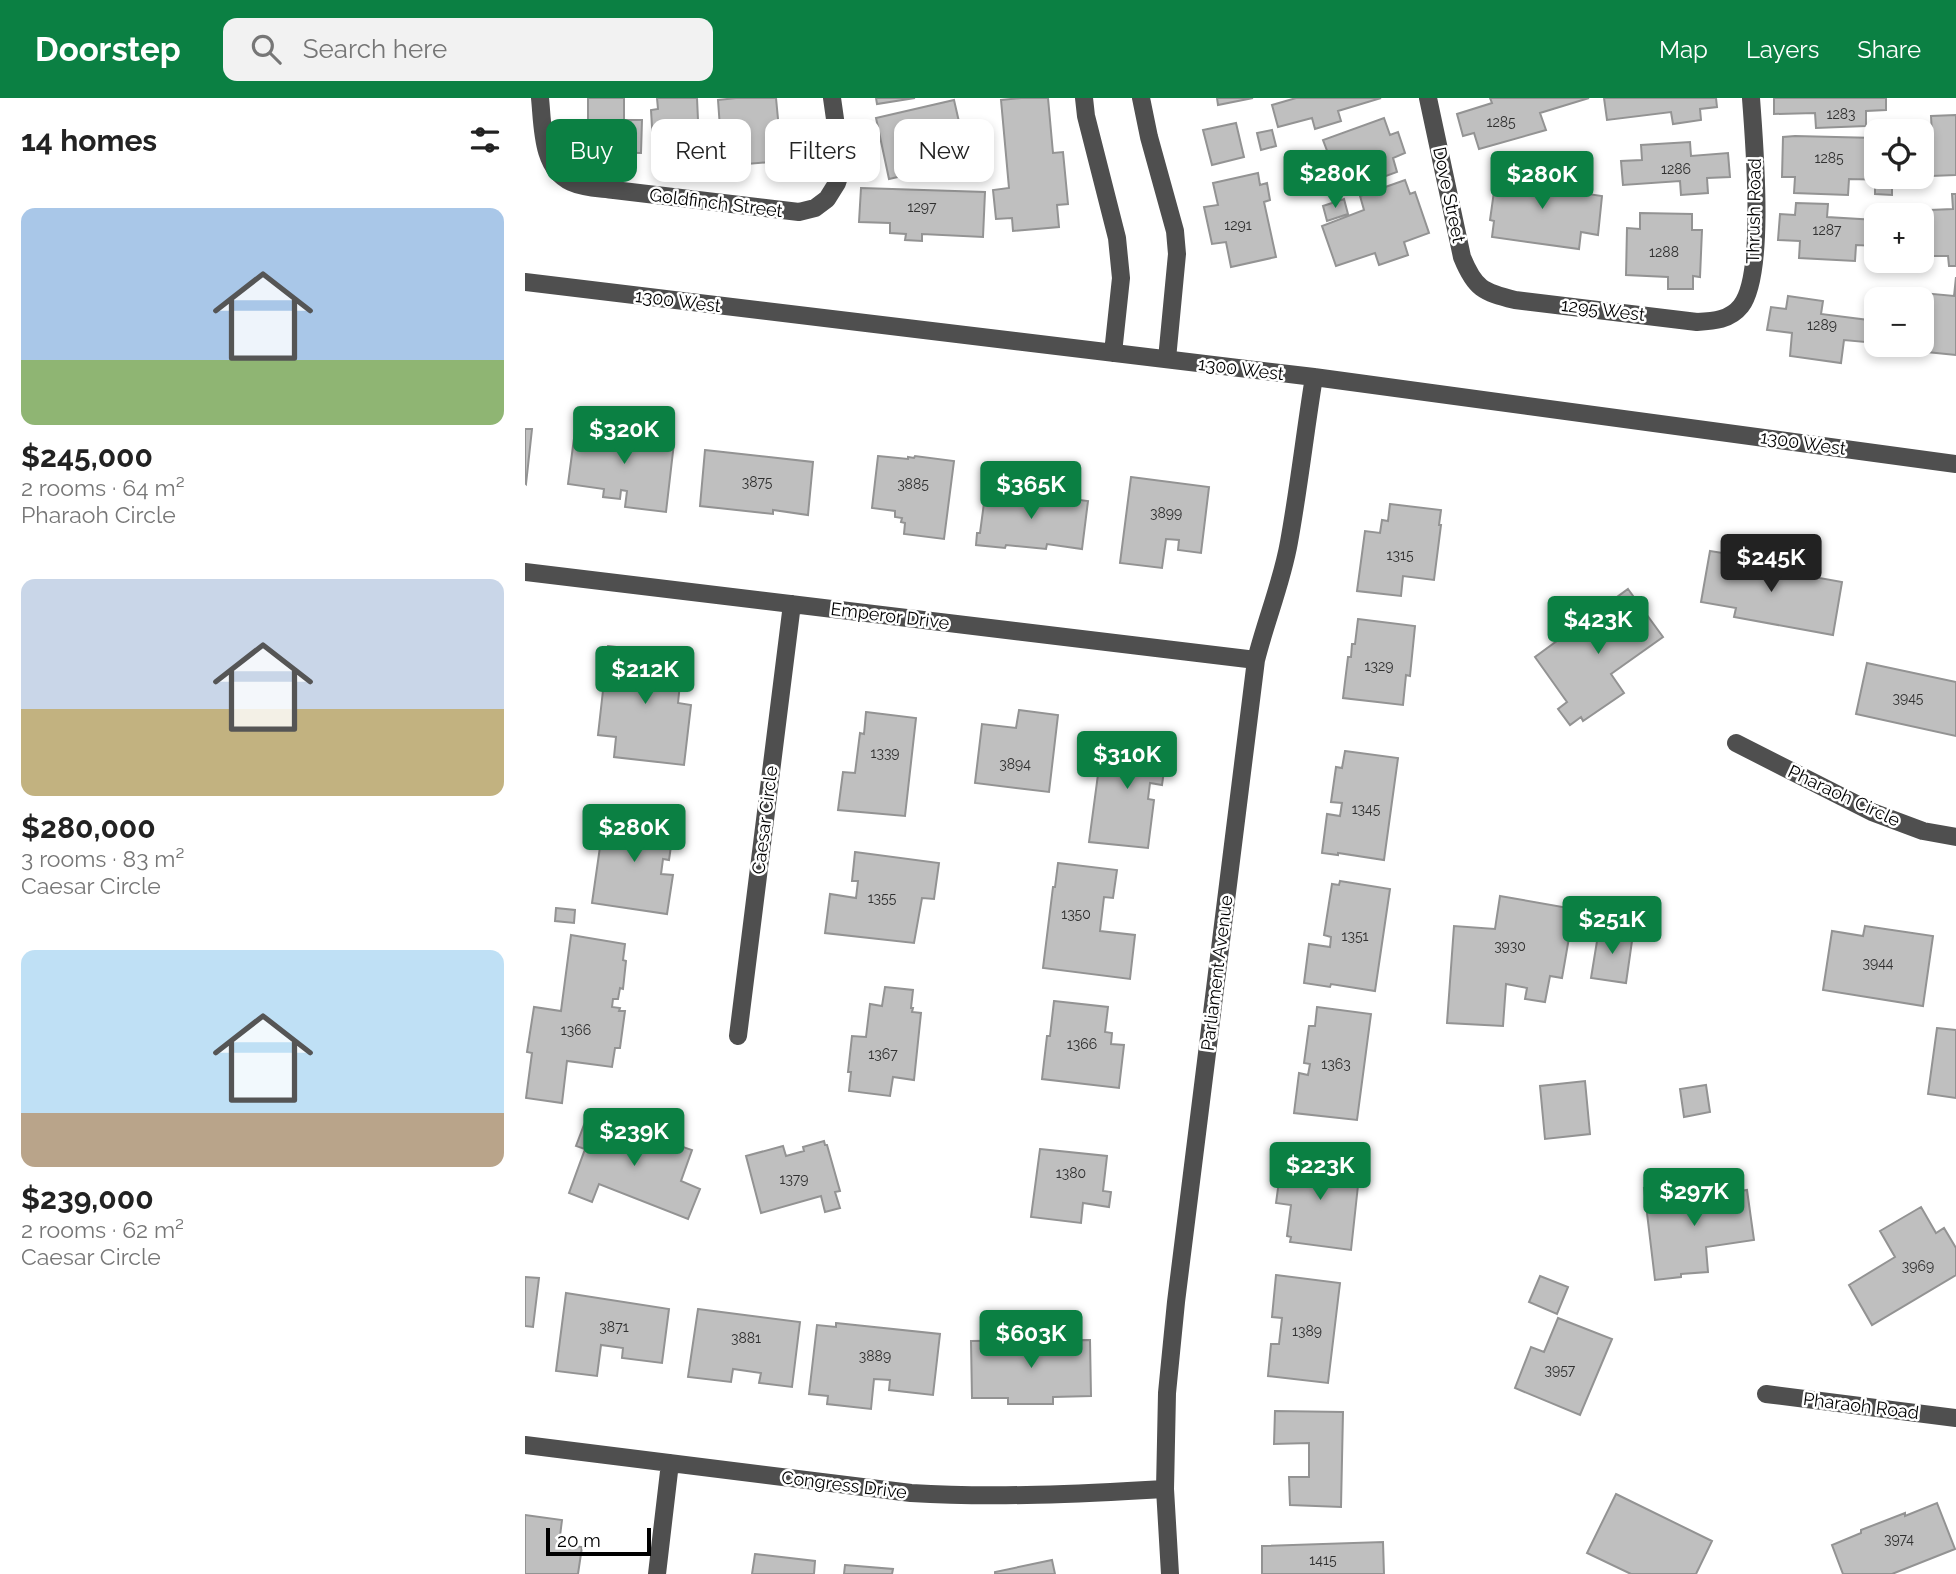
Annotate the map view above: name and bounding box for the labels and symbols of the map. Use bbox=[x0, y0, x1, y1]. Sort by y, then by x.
house number: 1283 bbox=[1826, 106, 1856, 122]
house number: 1285 bbox=[1486, 114, 1516, 130]
street label: Dove Street bbox=[1429, 145, 1470, 245]
pin: $280K bbox=[1286, 150, 1384, 210]
house number: 1285 bbox=[1814, 150, 1844, 166]
pin: $280K bbox=[1493, 152, 1591, 211]
street label: Thrush Road bbox=[1742, 158, 1765, 264]
house number: 1286 bbox=[1661, 161, 1691, 177]
street label: Goldfinch Street bbox=[648, 184, 784, 221]
house number: 1297 bbox=[908, 199, 937, 215]
house number: 1291 bbox=[1224, 217, 1252, 233]
house number: 1287 bbox=[1812, 222, 1842, 238]
house number: 1288 bbox=[1649, 244, 1679, 260]
street label: 1300 West bbox=[634, 285, 722, 316]
street label: 1295 West bbox=[1560, 294, 1646, 325]
house number: 1289 bbox=[1807, 317, 1837, 333]
street label: 1300 West bbox=[1197, 353, 1285, 384]
pin: $320K bbox=[575, 406, 673, 466]
street label: 1300 West bbox=[1759, 426, 1847, 459]
pin: $365K bbox=[982, 462, 1080, 521]
house number: 3875 bbox=[742, 474, 773, 490]
house number: 3885 bbox=[897, 476, 929, 492]
house number: 3899 bbox=[1150, 505, 1182, 521]
pin: $245K bbox=[1722, 534, 1820, 594]
house number: 1315 bbox=[1386, 547, 1414, 563]
pin: $423K bbox=[1549, 596, 1647, 656]
street label: Emperor Drive bbox=[830, 598, 951, 633]
pin: $212K bbox=[596, 646, 694, 706]
house number: 1329 bbox=[1365, 658, 1393, 674]
house number: 3945 bbox=[1893, 690, 1924, 706]
pin: $310K bbox=[1078, 732, 1176, 791]
house number: 1339 bbox=[870, 745, 900, 761]
house number: 3894 bbox=[999, 756, 1031, 772]
street label: Pharaoh Circle bbox=[1785, 760, 1904, 831]
street label: Caesar Circle bbox=[747, 764, 782, 875]
house number: 1345 bbox=[1352, 801, 1381, 817]
pin: $280K bbox=[585, 804, 683, 864]
house number: 1355 bbox=[868, 890, 897, 906]
street label: Parliament Avenue bbox=[1197, 894, 1237, 1052]
pin: $251K bbox=[1563, 896, 1661, 956]
house number: 1350 bbox=[1061, 906, 1091, 922]
house number: 1351 bbox=[1341, 928, 1369, 944]
house number: 3930 bbox=[1494, 938, 1526, 954]
house number: 3944 bbox=[1863, 955, 1894, 971]
house number: 1366 bbox=[561, 1022, 591, 1038]
house number: 1366 bbox=[1067, 1036, 1097, 1052]
house number: 1367 bbox=[868, 1046, 898, 1062]
house number: 1363 bbox=[1321, 1056, 1351, 1072]
pin: $239K bbox=[585, 1108, 683, 1168]
pin: $223K bbox=[1271, 1142, 1369, 1202]
house number: 1380 bbox=[1056, 1165, 1086, 1181]
pin: $297K bbox=[1645, 1168, 1743, 1228]
house number: 1379 bbox=[779, 1171, 809, 1187]
house number: 3969 bbox=[1902, 1258, 1934, 1274]
pin: $603K bbox=[982, 1310, 1080, 1370]
house number: 3871 bbox=[599, 1319, 629, 1335]
house number: 1389 bbox=[1292, 1323, 1322, 1339]
house number: 3881 bbox=[731, 1330, 761, 1346]
house number: 3889 bbox=[859, 1348, 891, 1364]
house number: 3957 bbox=[1545, 1362, 1576, 1378]
street label: Pharaoh Road bbox=[1802, 1388, 1920, 1423]
street label: Congress Drive bbox=[780, 1466, 908, 1503]
scale bar bbox=[546, 1525, 651, 1557]
house number: 3974 bbox=[1884, 1531, 1914, 1547]
house number: 1415 bbox=[1309, 1552, 1337, 1568]

